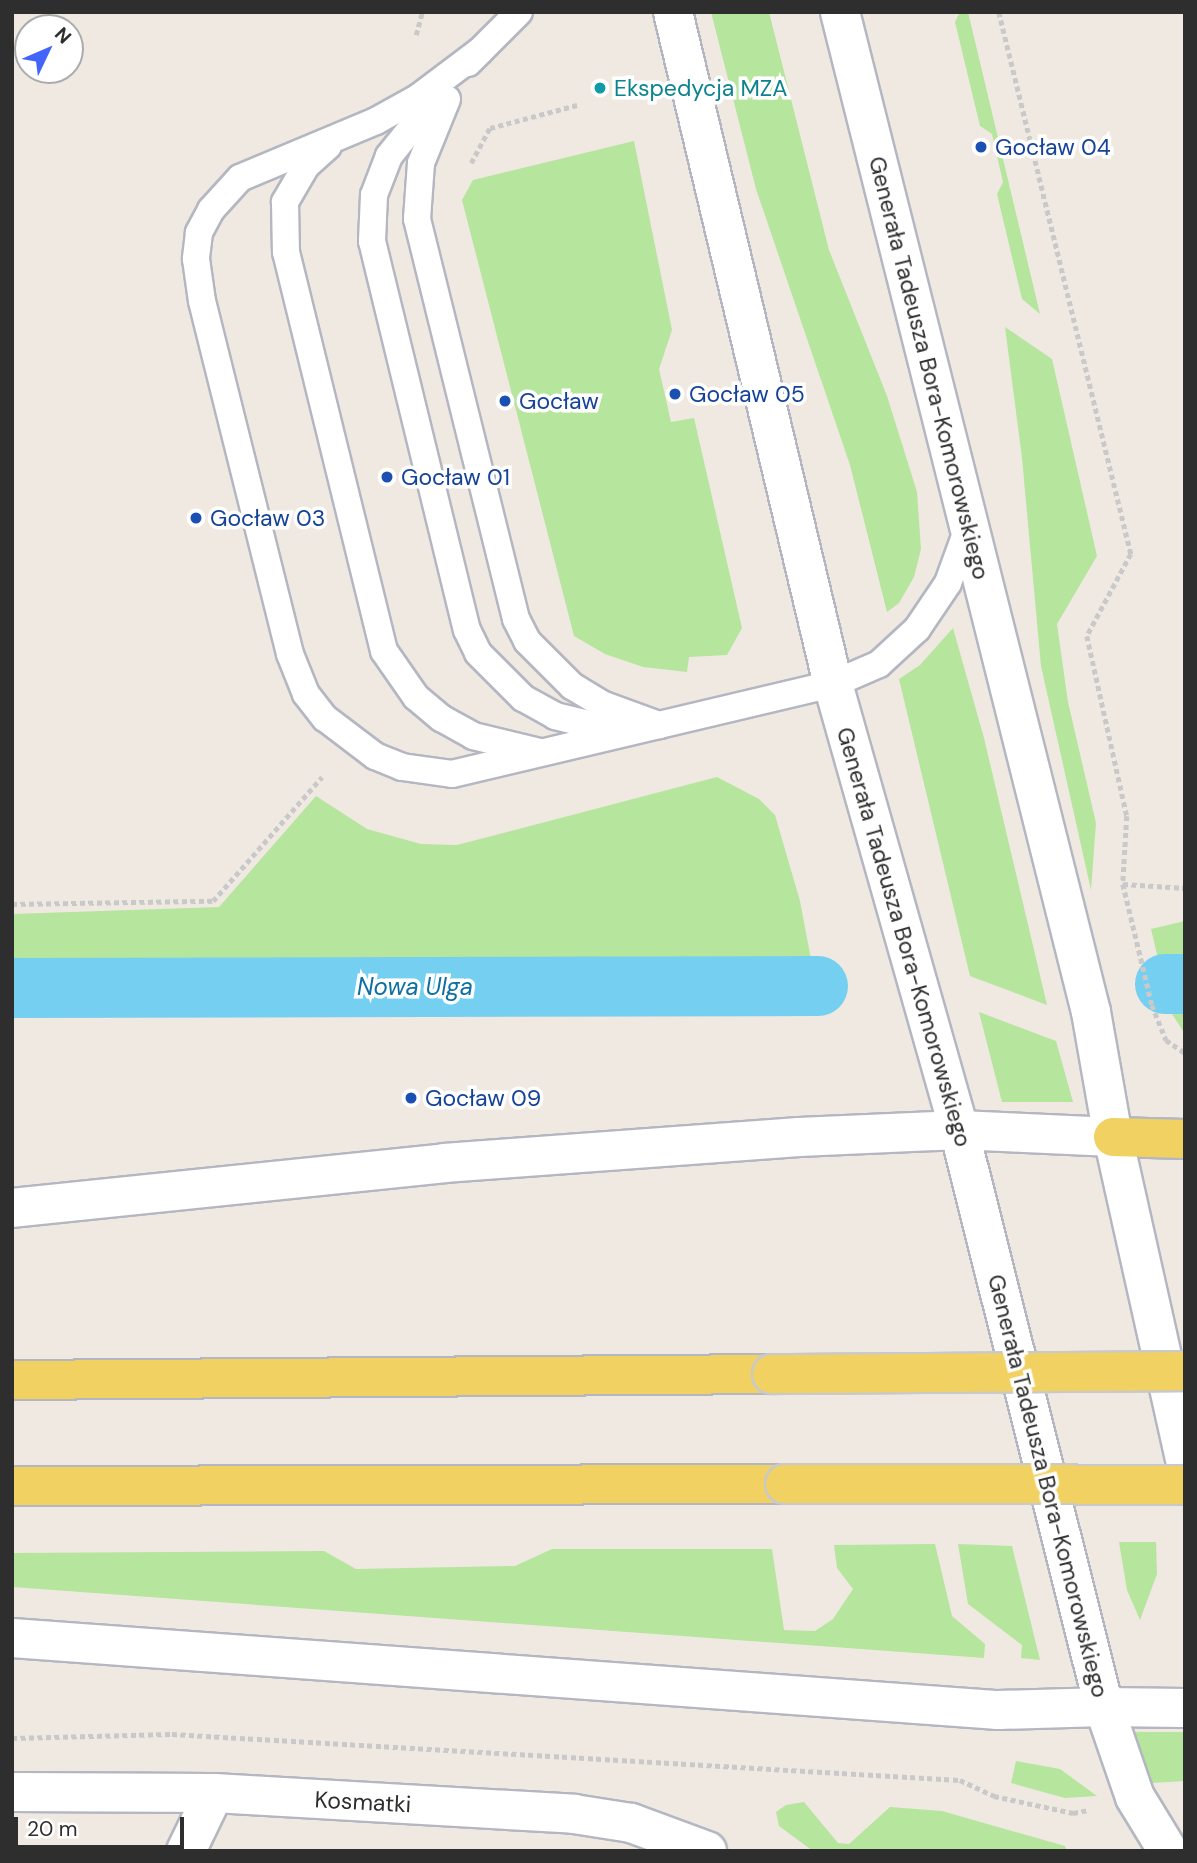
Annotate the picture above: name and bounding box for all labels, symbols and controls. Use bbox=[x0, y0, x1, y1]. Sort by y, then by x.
north arrow bbox=[14, 14, 84, 84]
text: N bbox=[49, 22, 77, 49]
place label: Ekspedycja MZA bbox=[614, 74, 787, 102]
marker: Ekspedycja MZA bbox=[592, 80, 608, 96]
place label: Gocław 04 bbox=[995, 133, 1111, 161]
marker: Gocław 04 bbox=[973, 139, 989, 155]
street label: Generała Tadeusza Bora-Komorowskiego bbox=[863, 154, 995, 582]
place label: Gocław 05 bbox=[689, 380, 805, 408]
marker: Gocław 05 bbox=[667, 386, 683, 402]
place label: Gocław bbox=[519, 387, 599, 415]
marker: Gocław bbox=[497, 393, 513, 409]
place label: Gocław 01 bbox=[401, 463, 510, 491]
marker: Gocław 01 bbox=[379, 469, 395, 485]
place label: Gocław 03 bbox=[210, 504, 325, 532]
marker: Gocław 03 bbox=[188, 510, 204, 526]
street label: Generała Tadeusza Bora-Komorowskiego bbox=[831, 724, 977, 1150]
water label: Nowa Ulga bbox=[357, 973, 473, 1001]
place label: Gocław 09 bbox=[425, 1084, 541, 1112]
marker: Gocław 09 bbox=[403, 1090, 419, 1106]
street label: Generała Tadeusza Bora-Komorowskiego bbox=[982, 1272, 1114, 1700]
street label: Kosmatki bbox=[314, 1786, 412, 1818]
scale bar bbox=[18, 1804, 187, 1848]
text: 20 m bbox=[27, 1815, 78, 1843]

